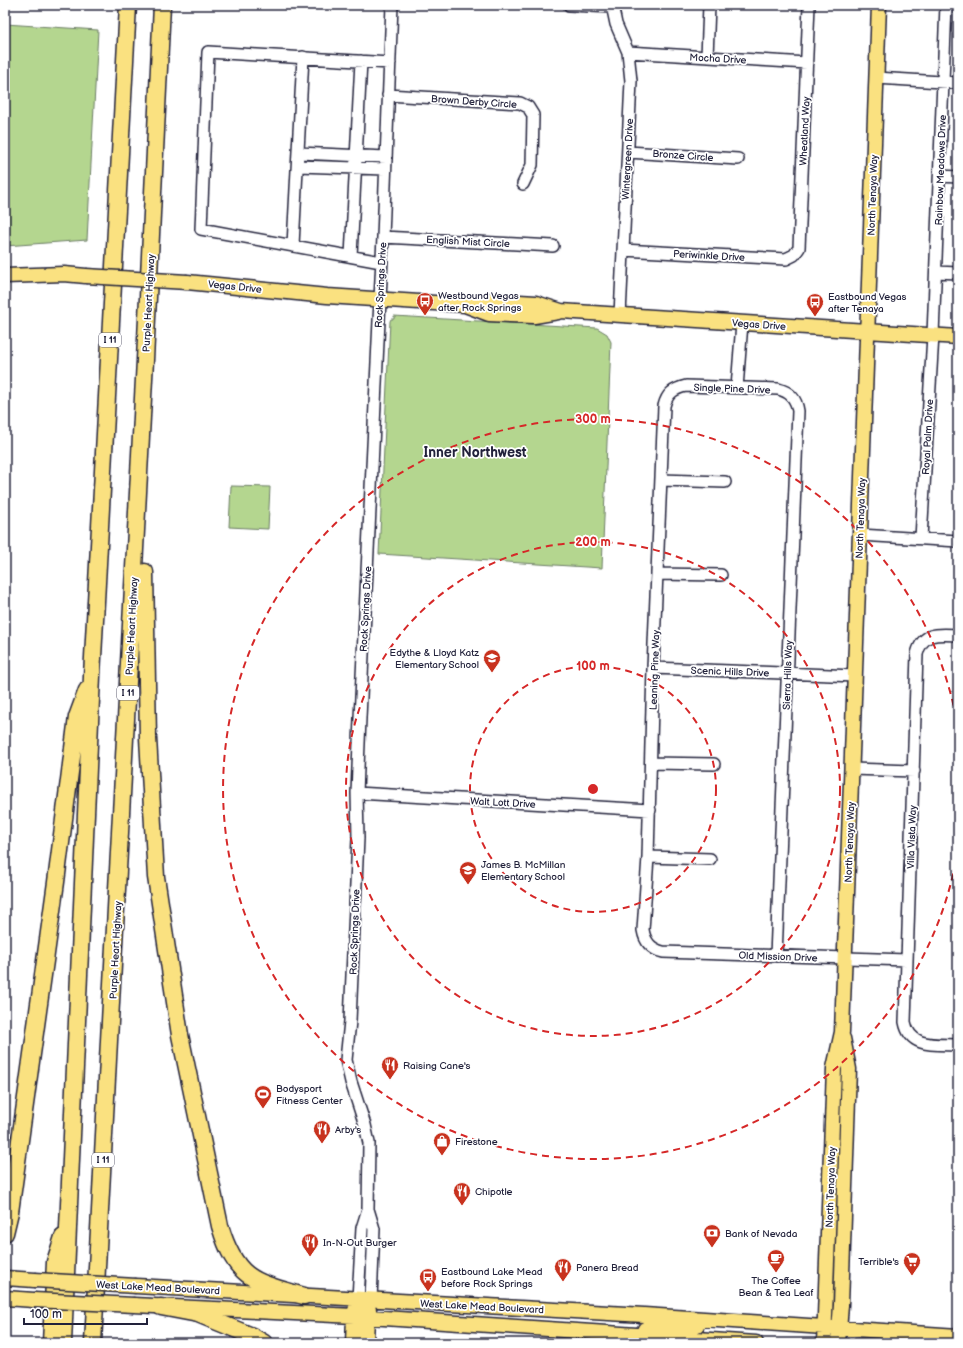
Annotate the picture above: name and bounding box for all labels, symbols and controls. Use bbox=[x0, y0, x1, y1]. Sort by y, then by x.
street label: Mocha Drive bbox=[689, 52, 747, 66]
street label: Brown Derby Circle bbox=[431, 93, 517, 111]
street label: Wheatland Way bbox=[797, 96, 813, 166]
street label: Rainbow Meadows Drive bbox=[933, 114, 949, 226]
street label: Wintergreen Drive bbox=[620, 118, 636, 200]
street label: Bronze Circle bbox=[652, 148, 714, 164]
street label: North Tenaya Way bbox=[866, 154, 880, 236]
street label: English Mist Circle bbox=[426, 234, 510, 250]
street label: Rock Springs Drive bbox=[373, 242, 389, 328]
street label: Periwinkle Drive bbox=[673, 248, 745, 264]
street label: Purple Heart Highway bbox=[140, 253, 158, 352]
street label: Vegas Drive bbox=[207, 278, 262, 296]
place label: Westbound Vegas after Rock Springs bbox=[438, 290, 521, 314]
bus stop icon: Westbound Vegas after Rock Springs bbox=[415, 291, 435, 316]
place label: Eastbound Vegas after Tenaya bbox=[828, 291, 907, 315]
bus stop icon: Eastbound Vegas after Tenaya bbox=[805, 292, 825, 317]
street label: Vegas Drive bbox=[732, 317, 786, 333]
road number: I 11 bbox=[99, 333, 121, 347]
street label: Single Pine Drive bbox=[693, 382, 771, 396]
street label: Royal Palm Drive bbox=[920, 399, 936, 475]
text: 300 m bbox=[575, 412, 611, 427]
district label: Inner Northwest bbox=[423, 444, 527, 461]
street label: North Tenaya Way bbox=[854, 477, 868, 559]
text: 200 m bbox=[575, 535, 611, 550]
street label: Rock Springs Drive bbox=[358, 566, 374, 652]
street label: Purple Heart Highway bbox=[123, 576, 141, 675]
street label: Leaning Pine Way bbox=[648, 629, 662, 710]
street label: Sierra Hills Way bbox=[781, 639, 795, 710]
place label: Edythe & Lloyd Katz Elementary School bbox=[390, 647, 479, 671]
school or university icon: Edythe & Lloyd Katz Elementary School bbox=[482, 648, 502, 673]
text: 100 m bbox=[576, 659, 610, 674]
street label: Scenic Hills Drive bbox=[690, 665, 770, 679]
road number: I 11 bbox=[117, 686, 139, 700]
centre of rings bbox=[586, 782, 600, 796]
street label: Walt Lott Drive bbox=[470, 795, 536, 811]
street label: North Tenaya Way bbox=[843, 801, 857, 883]
street label: Villa Vista Way bbox=[905, 804, 919, 869]
place label: James B. McMillan Elementary School bbox=[481, 859, 566, 883]
school or university icon: James B. McMillan Elementary School bbox=[458, 860, 478, 885]
street label: Rock Springs Drive bbox=[348, 889, 362, 975]
street label: Purple Heart Highway bbox=[107, 900, 125, 999]
street label: Old Mission Drive bbox=[738, 950, 818, 964]
restaurant icon: Raising Cane's bbox=[380, 1055, 400, 1080]
place label: Raising Cane's bbox=[403, 1060, 470, 1072]
place label: Bodysport Fitness Center bbox=[276, 1083, 343, 1107]
sports icon: Bodysport Fitness Center bbox=[253, 1084, 273, 1109]
restaurant icon: Arby's bbox=[312, 1119, 332, 1144]
place label: Arby's bbox=[335, 1124, 361, 1136]
shop icon: Firestone bbox=[432, 1131, 452, 1156]
place label: Firestone bbox=[455, 1136, 498, 1148]
street label: North Tenaya Way bbox=[824, 1146, 838, 1228]
road number: I 11 bbox=[92, 1153, 114, 1167]
restaurant icon: Chipotle bbox=[452, 1181, 472, 1206]
place label: Chipotle bbox=[475, 1186, 513, 1198]
bank icon: Bank of Nevada bbox=[702, 1223, 722, 1248]
place label: Bank of Nevada bbox=[725, 1228, 798, 1240]
restaurant icon: In-N-Out Burger bbox=[300, 1232, 320, 1257]
place label: In-N-Out Burger bbox=[323, 1237, 397, 1249]
cafe icon: The Coffee Bean & Tea Leaf bbox=[766, 1248, 786, 1273]
supermarket icon: Terrible's bbox=[902, 1251, 922, 1276]
place label: Terrible's bbox=[858, 1256, 899, 1268]
restaurant icon: Panera Bread bbox=[553, 1257, 573, 1282]
place label: Panera Bread bbox=[576, 1262, 639, 1274]
place label: Eastbound Lake Mead before Rock Springs bbox=[441, 1266, 543, 1290]
bus stop icon: Eastbound Lake Mead before Rock Springs bbox=[418, 1267, 438, 1292]
place label: The Coffee Bean & Tea Leaf bbox=[738, 1275, 814, 1299]
street label: West Lake Mead Boulevard bbox=[96, 1279, 220, 1297]
street label: West Lake Mead Boulevard bbox=[420, 1298, 544, 1316]
scale bar bbox=[24, 1300, 147, 1326]
text: 100 m bbox=[30, 1307, 62, 1322]

